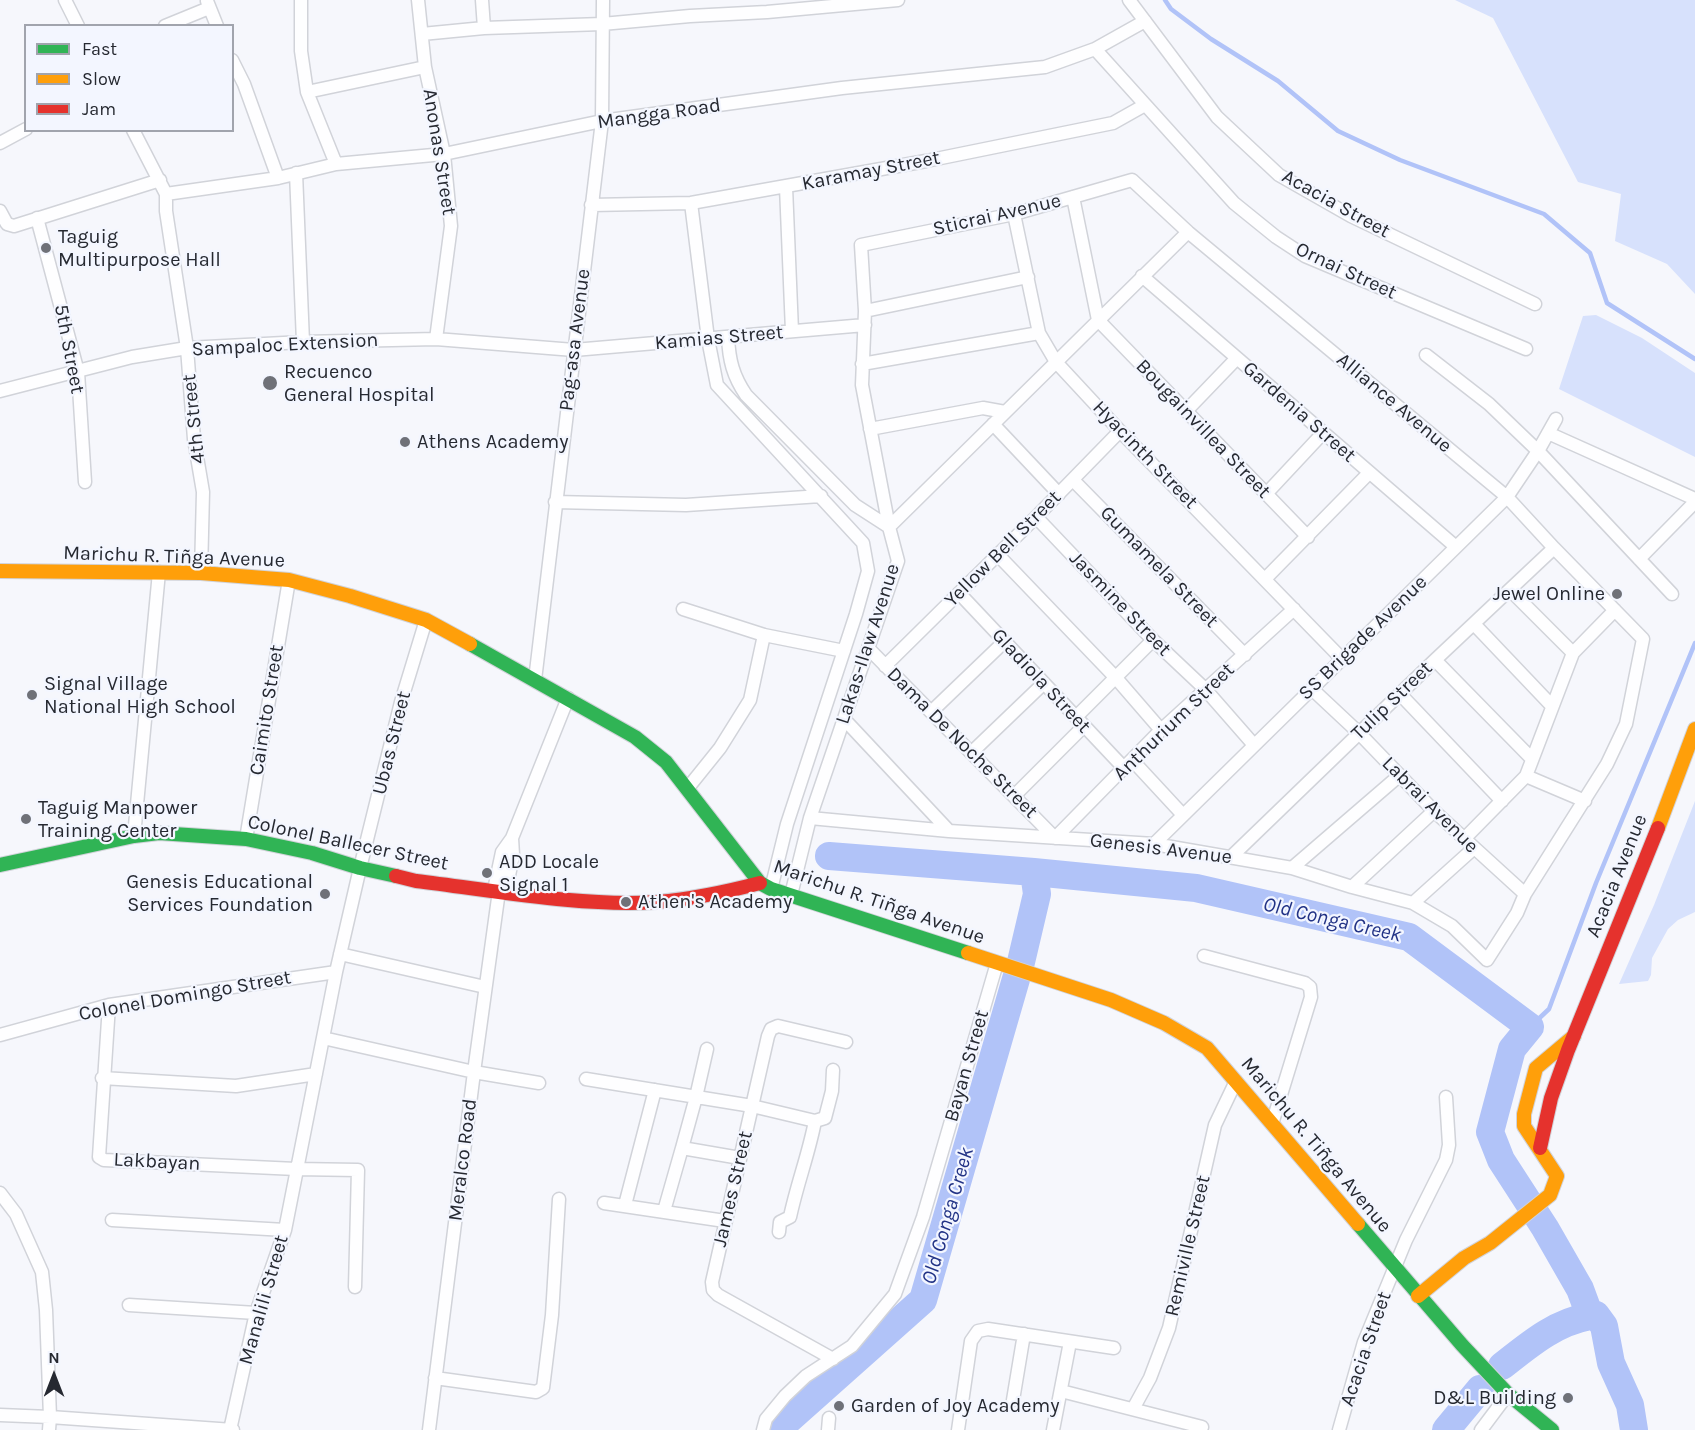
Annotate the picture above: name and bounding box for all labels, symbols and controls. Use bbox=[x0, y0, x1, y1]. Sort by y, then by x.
legend bbox=[24, 24, 234, 132]
text: Fast bbox=[82, 38, 117, 60]
text: Slow bbox=[82, 68, 121, 90]
street label: Anonas Street bbox=[417, 87, 461, 217]
street label: Mangga Road bbox=[596, 93, 722, 135]
text: Jam bbox=[82, 98, 116, 120]
street label: Karamay Street bbox=[800, 146, 942, 196]
street label: Acacia Street bbox=[1278, 164, 1394, 244]
street label: Sticrai Avenue bbox=[931, 189, 1063, 241]
place label: Taguig Multipurpose Hall bbox=[58, 225, 221, 272]
street label: Ornai Street bbox=[1292, 237, 1400, 305]
marker: Taguig Multipurpose Hall bbox=[39, 241, 53, 255]
street label: Pag-asa Avenue bbox=[554, 267, 596, 413]
street label: 5th Street bbox=[49, 302, 89, 396]
street label: Kamias Street bbox=[654, 320, 784, 356]
street label: Sampaloc Extension bbox=[191, 328, 379, 362]
street label: Alliance Avenue bbox=[1332, 348, 1456, 458]
street label: Bougainvillea Street bbox=[1130, 355, 1276, 503]
street label: Gardenia Street bbox=[1238, 356, 1360, 468]
place label: Recuenco General Hospital bbox=[284, 360, 435, 407]
street label: 4th Street bbox=[177, 373, 211, 465]
marker: Recuenco General Hospital bbox=[261, 374, 279, 392]
street label: Hyacinth Street bbox=[1087, 396, 1203, 514]
place label: Athens Academy bbox=[417, 430, 569, 454]
marker: Athens Academy bbox=[398, 435, 412, 449]
street label: Yellow Bell Street bbox=[940, 486, 1066, 612]
street label: Gumamela Street bbox=[1095, 501, 1223, 633]
street label: Marichu R. Tiñga Avenue bbox=[63, 541, 285, 573]
street label: Jasmine Street bbox=[1064, 547, 1176, 661]
street label: Lakas-Ilaw Avenue bbox=[831, 561, 905, 727]
street label: SS Brigade Avenue bbox=[1294, 570, 1432, 706]
place label: Jewel Online bbox=[1493, 582, 1605, 606]
marker: Jewel Online bbox=[1610, 587, 1624, 601]
street label: Gladiola Street bbox=[986, 624, 1096, 738]
street label: Caimito Street bbox=[245, 643, 289, 777]
street label: Tulip Street bbox=[1346, 656, 1438, 746]
street label: Anthurium Street bbox=[1109, 658, 1239, 786]
street label: Dama De Noche Street bbox=[881, 662, 1043, 824]
place label: Signal Village National High School bbox=[44, 672, 236, 719]
marker: Signal Village National High School bbox=[25, 688, 39, 702]
street label: Ubas Street bbox=[368, 689, 416, 797]
street label: Labrai Avenue bbox=[1377, 752, 1483, 858]
place label: Taguig Manpower Training Center bbox=[38, 796, 197, 843]
street label: Colonel Ballecer Street bbox=[245, 810, 451, 876]
street label: Acacia Avenue bbox=[1581, 811, 1653, 941]
marker: Taguig Manpower Training Center bbox=[19, 812, 33, 826]
street label: Genesis Avenue bbox=[1089, 828, 1233, 870]
place label: ADD Locale Signal 1 bbox=[499, 850, 599, 897]
street label: Marichu R. Tiñga Avenue bbox=[770, 855, 988, 949]
marker: ADD Locale Signal 1 bbox=[480, 866, 494, 880]
place label: Genesis Educational Services Foundation bbox=[126, 870, 313, 917]
marker: Genesis Educational Services Foundation bbox=[318, 887, 332, 901]
place label: Athen's Academy bbox=[638, 890, 792, 914]
water label: Old Conga Creek bbox=[1260, 892, 1404, 948]
marker: Athen's Academy bbox=[619, 895, 633, 909]
street label: Colonel Domingo Street bbox=[77, 966, 293, 1026]
street label: Bayan Street bbox=[940, 1007, 994, 1125]
street label: Marichu R. Tiñga Avenue bbox=[1235, 1052, 1397, 1238]
street label: Meralco Road bbox=[444, 1097, 482, 1223]
street label: James Street bbox=[708, 1129, 758, 1249]
water label: Old Conga Creek bbox=[916, 1145, 980, 1287]
street label: Lakbayan bbox=[113, 1148, 201, 1176]
street label: Remiville Street bbox=[1160, 1173, 1216, 1319]
street label: Manalili Street bbox=[234, 1232, 294, 1368]
street label: Acacia Street bbox=[1335, 1288, 1397, 1410]
north arrow bbox=[24, 1346, 84, 1406]
text: N bbox=[48, 1348, 60, 1367]
place label: D&L Building bbox=[1433, 1386, 1556, 1410]
marker: D&L Building bbox=[1561, 1391, 1575, 1405]
place label: Garden of Joy Academy bbox=[851, 1394, 1060, 1418]
marker: Garden of Joy Academy bbox=[832, 1399, 846, 1413]

